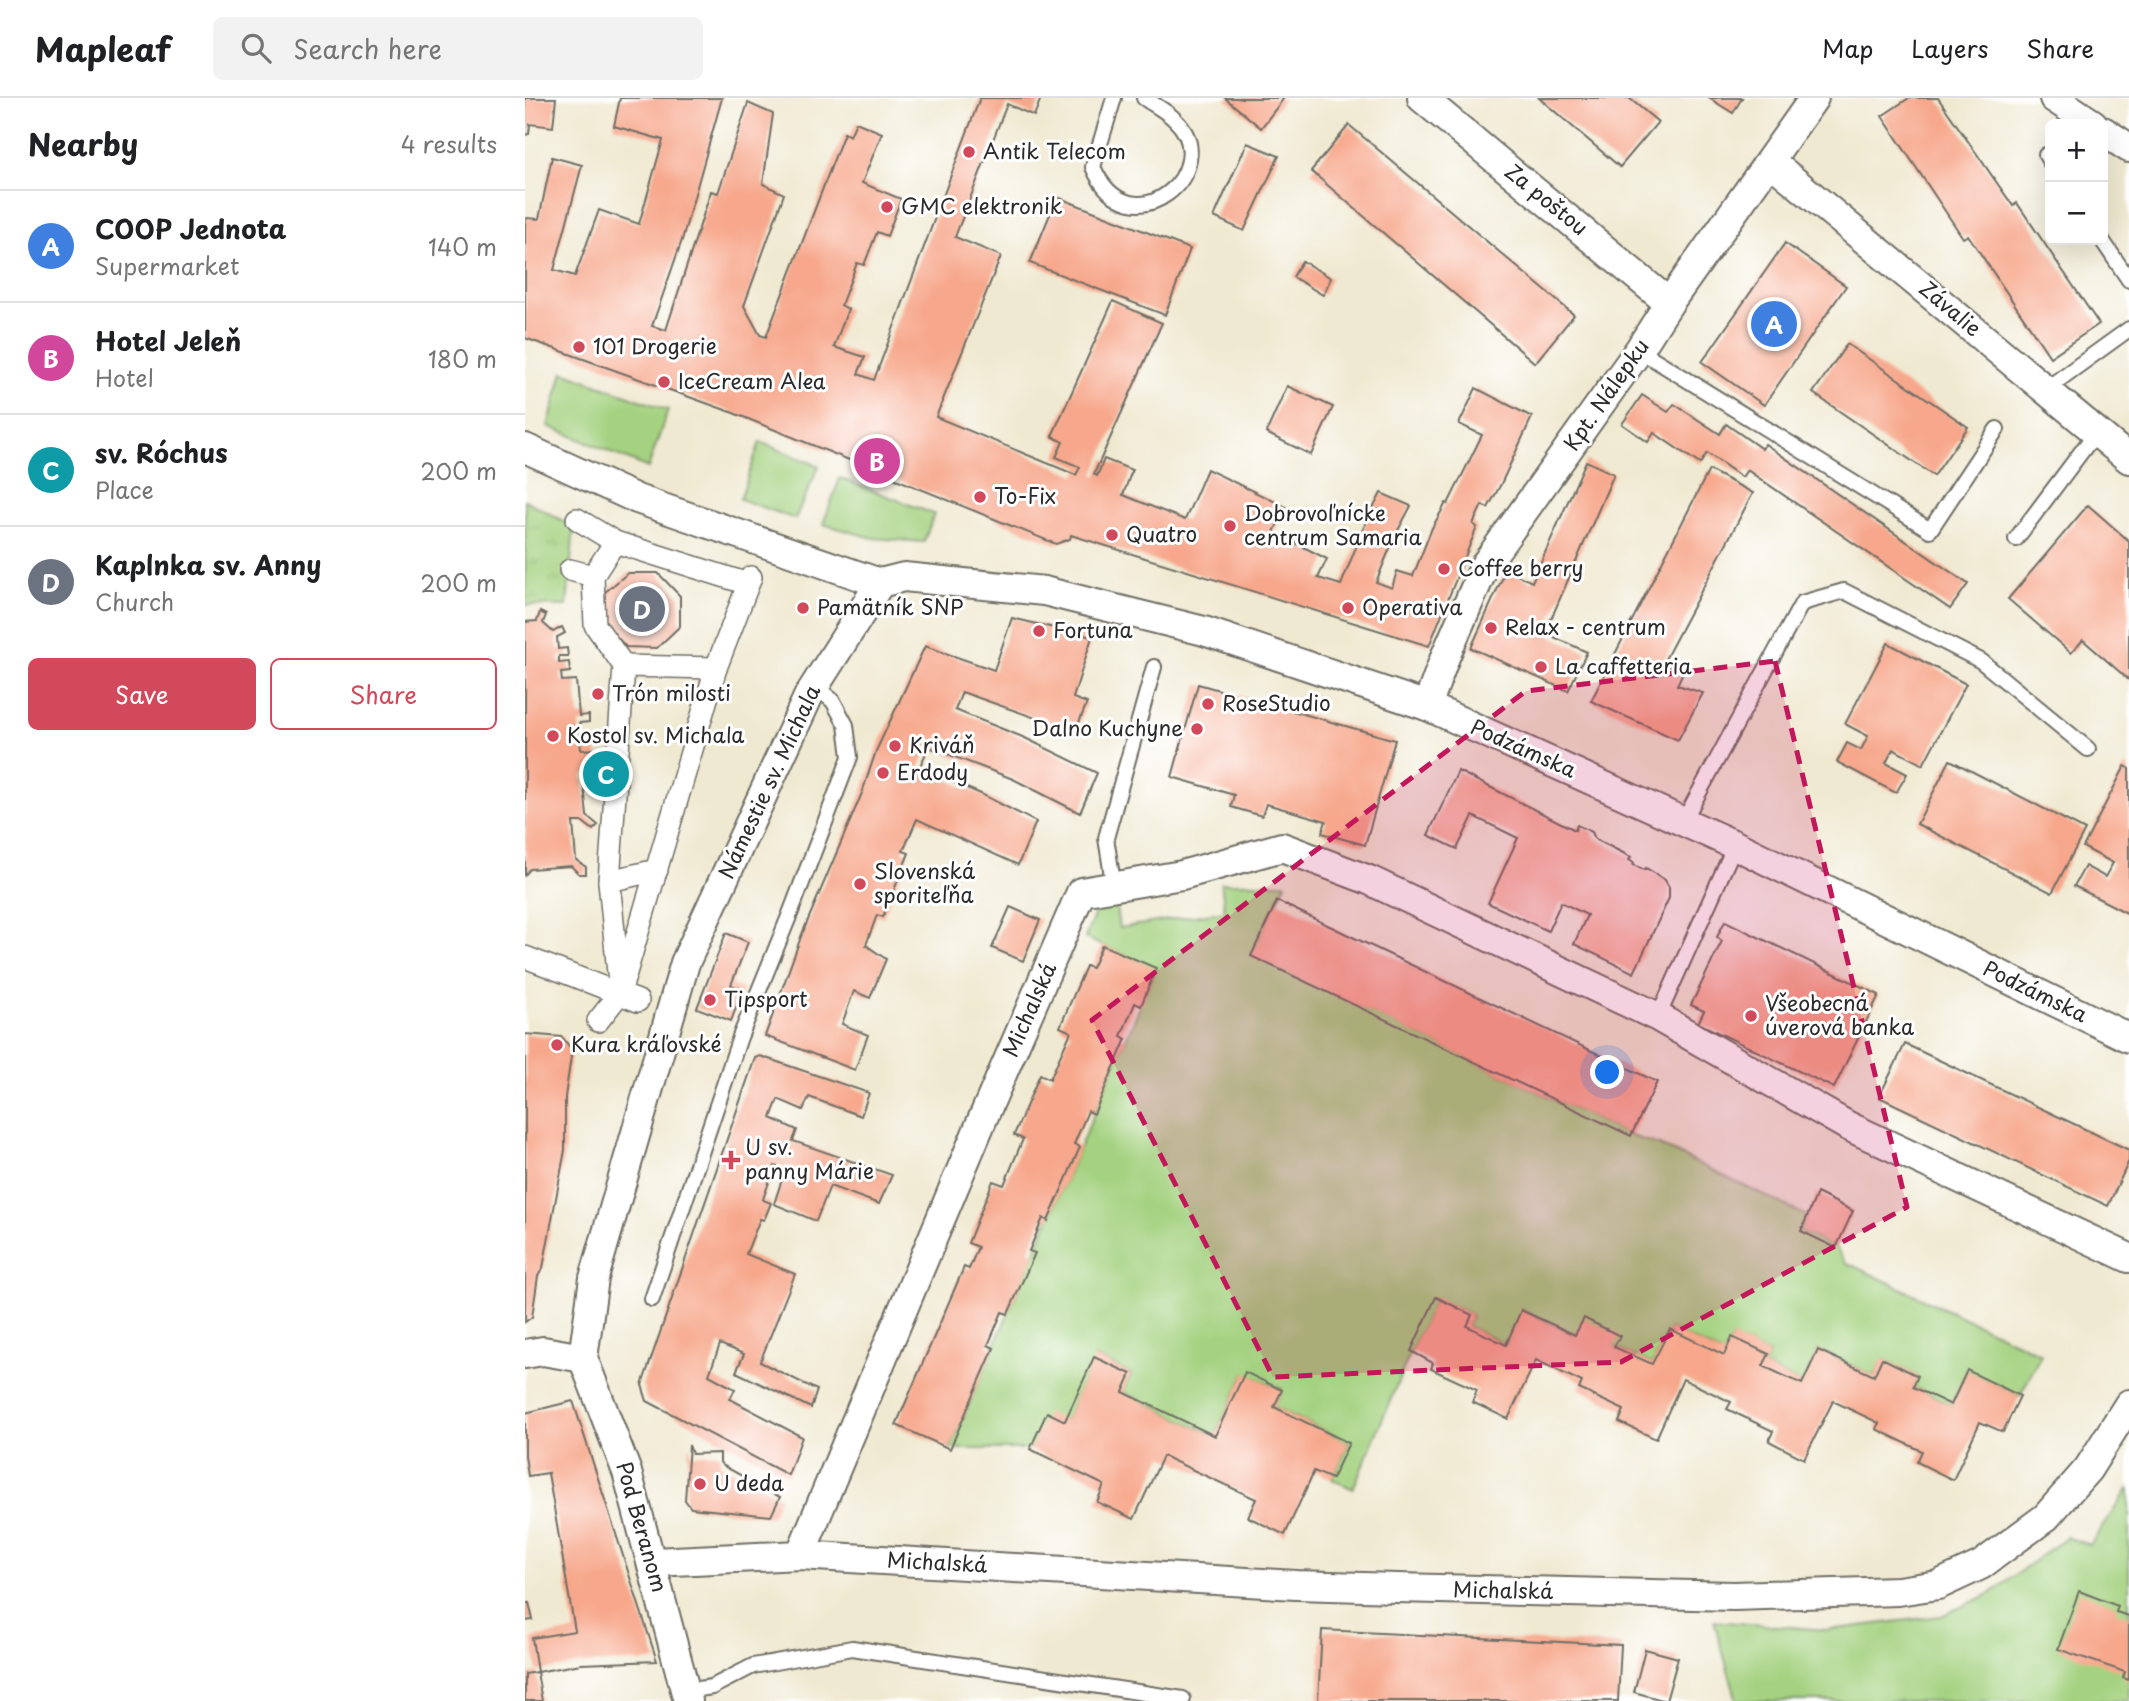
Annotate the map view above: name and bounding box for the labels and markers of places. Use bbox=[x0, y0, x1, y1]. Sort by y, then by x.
place label: Antik Telecom bbox=[983, 134, 1126, 166]
marker: Antik Telecom bbox=[961, 144, 977, 160]
place label: GMC elektronik bbox=[901, 189, 1063, 221]
marker: GMC elektronik bbox=[879, 199, 895, 215]
pin: A bbox=[1751, 298, 1797, 350]
place label: 101 Drogerie bbox=[593, 329, 717, 361]
marker: 101 Drogerie bbox=[571, 339, 587, 355]
place label: IceCream Alea bbox=[678, 364, 826, 396]
marker: IceCream Alea bbox=[656, 374, 672, 390]
pin: B bbox=[854, 435, 900, 487]
place label: To-Fix bbox=[994, 479, 1056, 511]
marker: To-Fix bbox=[972, 489, 988, 505]
place label: Dobrovoľnícke centrum Samaria bbox=[1244, 496, 1423, 552]
place label: Quatro bbox=[1126, 517, 1197, 549]
marker: Dobrovoľnícke centrum Samaria bbox=[1222, 518, 1238, 534]
marker: Quatro bbox=[1104, 527, 1120, 543]
place label: Coffee berry bbox=[1458, 551, 1584, 583]
marker: Coffee berry bbox=[1436, 561, 1452, 577]
pin: D bbox=[619, 583, 665, 635]
place label: Pamätník SNP bbox=[817, 590, 964, 622]
place label: Operativa bbox=[1362, 590, 1463, 622]
marker: Pamätník SNP bbox=[795, 600, 811, 616]
marker: Operativa bbox=[1340, 600, 1356, 616]
place label: Relax - centrum bbox=[1505, 610, 1666, 642]
place label: Fortuna bbox=[1053, 613, 1133, 645]
marker: Relax - centrum bbox=[1483, 620, 1499, 636]
marker: Fortuna bbox=[1031, 623, 1047, 639]
place label: La caffetteria bbox=[1555, 649, 1693, 681]
marker: La caffetteria bbox=[1533, 659, 1549, 675]
place label: Trón milosti bbox=[612, 676, 731, 708]
marker: Trón milosti bbox=[590, 686, 606, 702]
place label: RoseStudio bbox=[1222, 686, 1331, 718]
marker: RoseStudio bbox=[1200, 696, 1216, 712]
place label: Dalno Kuchyne bbox=[1032, 711, 1183, 743]
place label: Kostol sv. Michala bbox=[567, 718, 744, 750]
marker: Dalno Kuchyne bbox=[1189, 721, 1205, 737]
marker: Kostol sv. Michala bbox=[545, 728, 561, 744]
place label: Kriváň bbox=[909, 728, 975, 760]
marker: Kriváň bbox=[887, 738, 903, 754]
pin: C bbox=[583, 748, 629, 800]
place label: Erdody bbox=[897, 755, 968, 787]
marker: Erdody bbox=[875, 765, 891, 781]
place label: Slovenská sporiteľňa bbox=[874, 854, 975, 910]
marker: Slovenská sporiteľňa bbox=[852, 876, 868, 892]
place label: Tipsport bbox=[724, 982, 808, 1014]
place label: Všeobecná úverová banka bbox=[1765, 986, 1914, 1042]
marker: Tipsport bbox=[702, 992, 718, 1008]
marker: Všeobecná úverová banka bbox=[1743, 1008, 1759, 1024]
place label: Kura kráľovské bbox=[571, 1027, 722, 1059]
marker: Kura kráľovské bbox=[549, 1037, 565, 1053]
place label: U sv. panny Márie bbox=[745, 1130, 874, 1186]
marker: U sv. panny Márie bbox=[723, 1152, 739, 1168]
place label: U deda bbox=[714, 1466, 784, 1498]
marker: U deda bbox=[692, 1476, 708, 1492]

